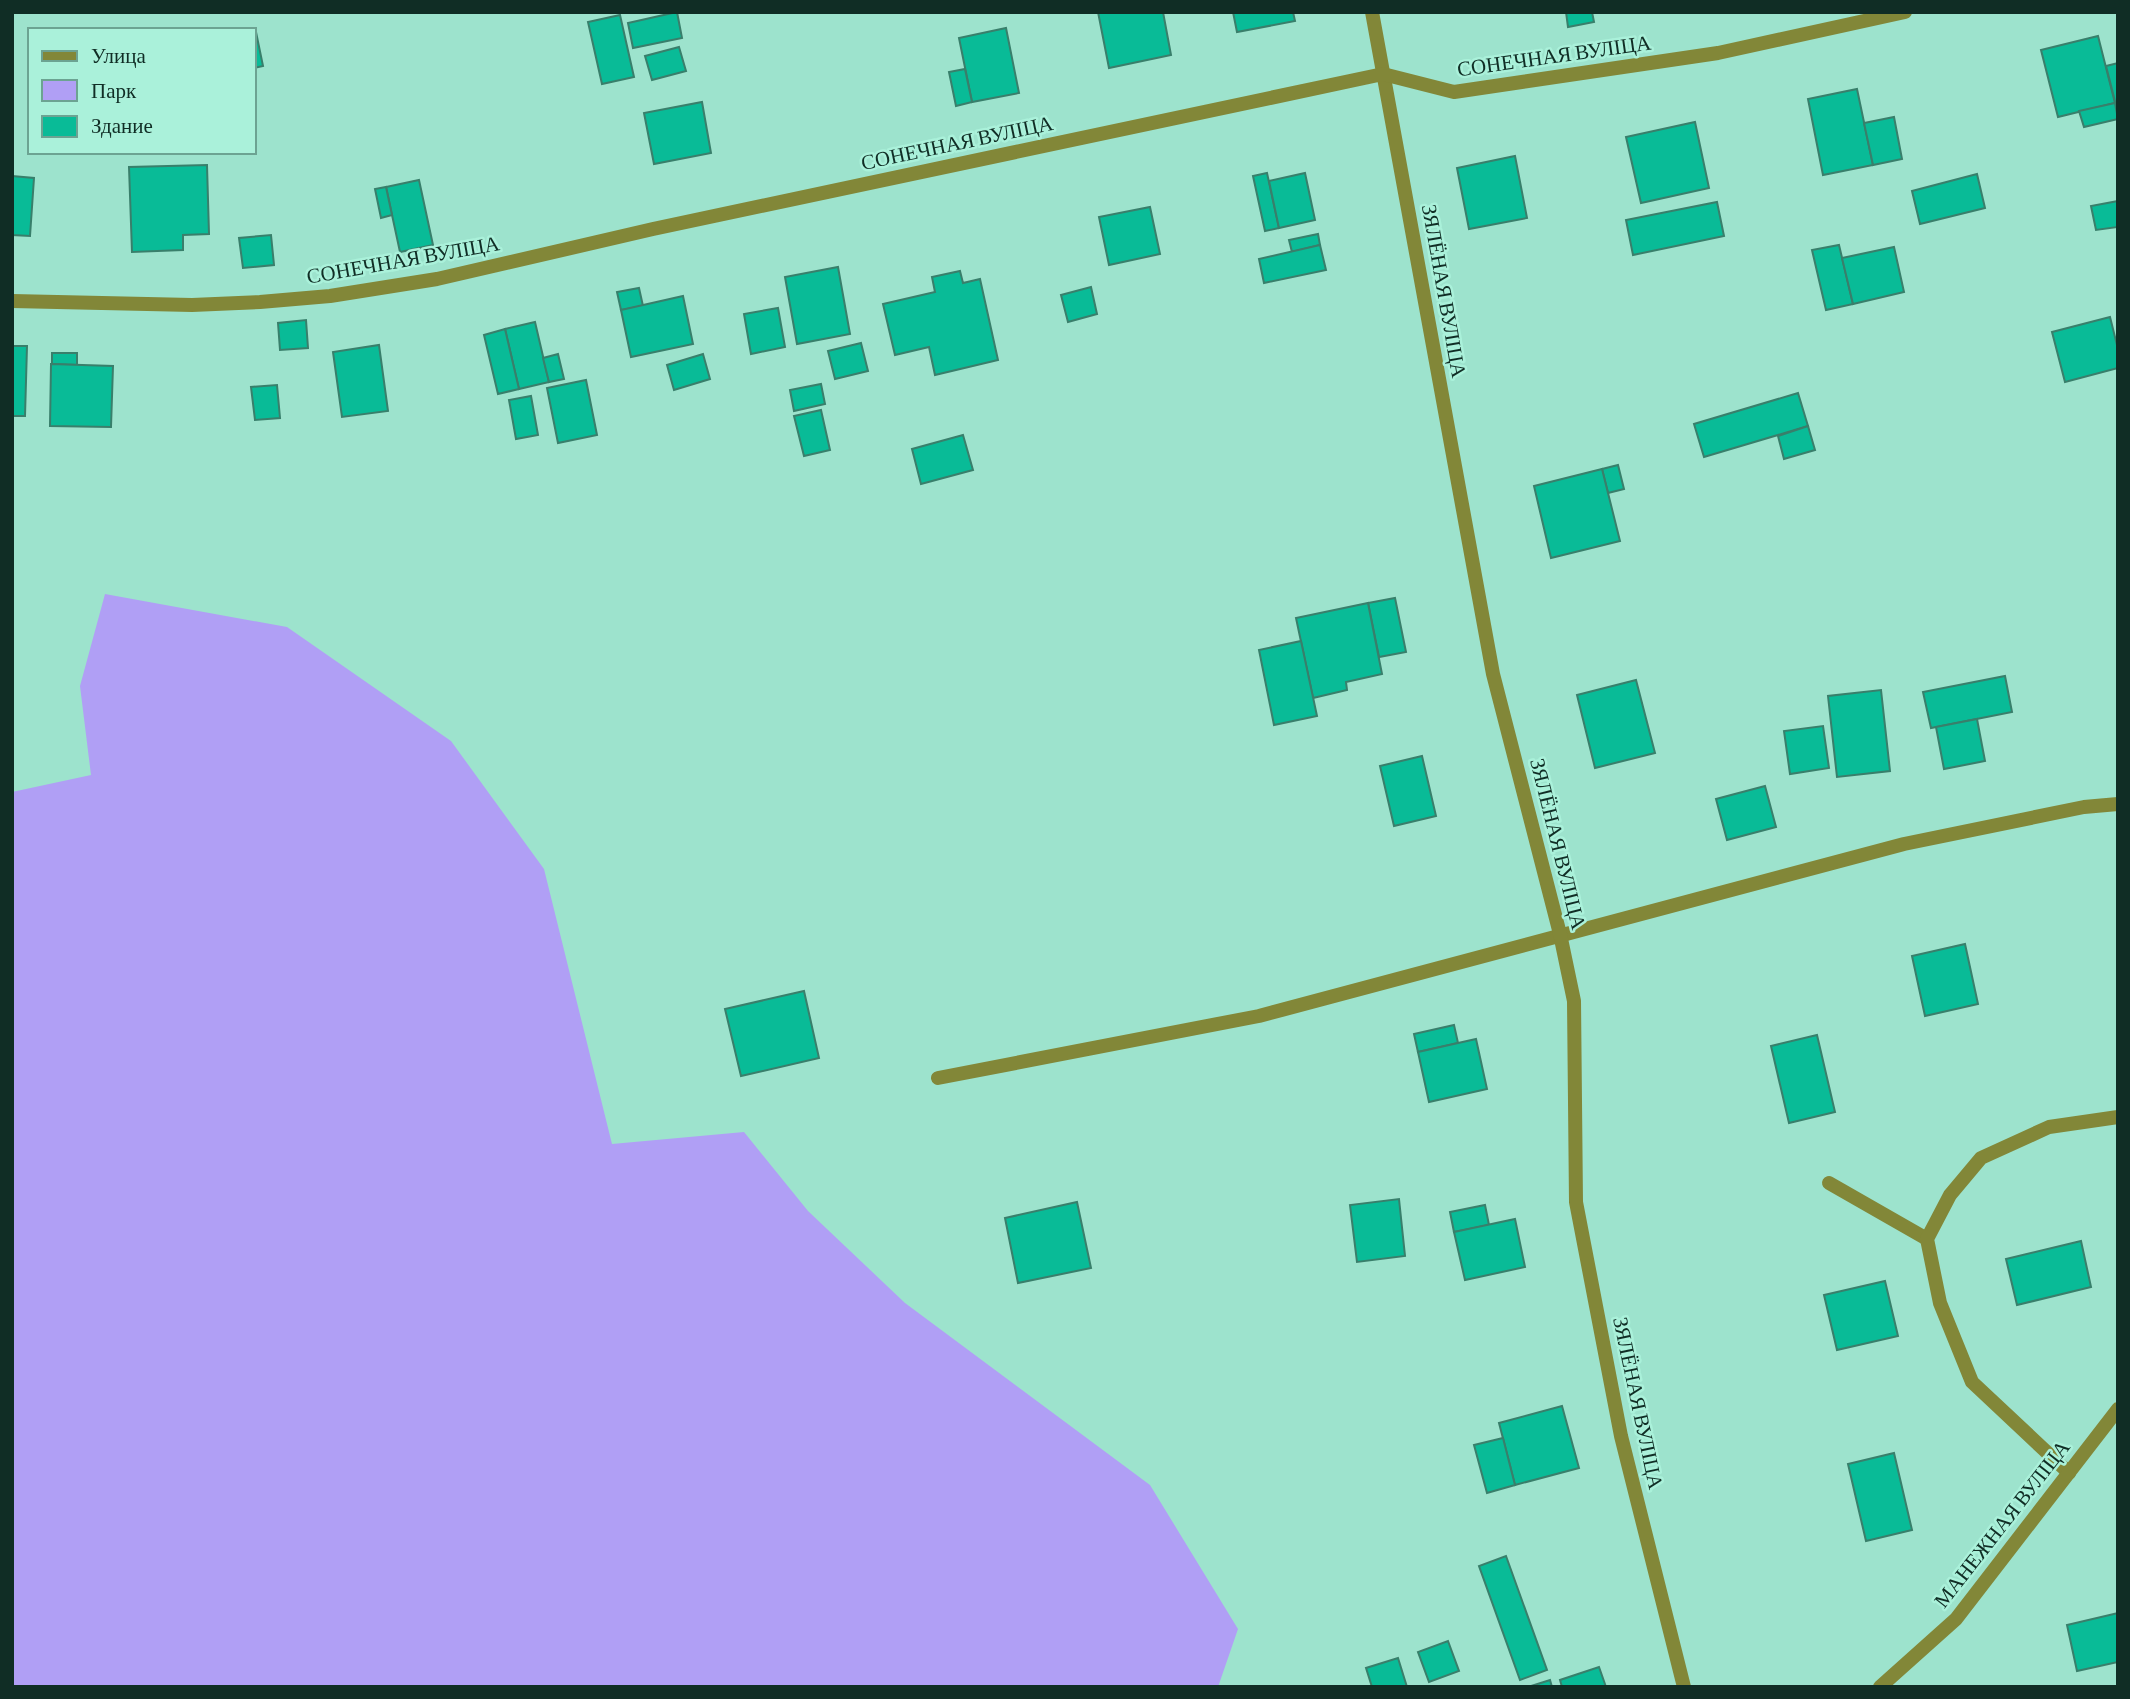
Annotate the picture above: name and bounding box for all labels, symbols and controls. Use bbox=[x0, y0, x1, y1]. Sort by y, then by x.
legend bbox=[28, 28, 256, 154]
street label: СОНЕЧНАЯ ВУЛІЦА bbox=[1456, 30, 1653, 81]
text: Улица bbox=[91, 44, 146, 68]
text: Парк bbox=[91, 79, 137, 103]
street label: СОНЕЧНАЯ ВУЛІЦА bbox=[859, 111, 1056, 175]
text: Здание bbox=[91, 114, 153, 138]
street label: ЗЯЛЁНАЯ ВУЛІЦА bbox=[1417, 203, 1471, 380]
street label: СОНЕЧНАЯ ВУЛІЦА bbox=[305, 231, 502, 289]
street label: ЗЯЛЁНАЯ ВУЛІЦА bbox=[1525, 756, 1591, 933]
street label: ЗЯЛЁНАЯ ВУЛІЦА bbox=[1608, 1315, 1668, 1492]
street label: МАНЕЖНАЯ ВУЛІЦА bbox=[1929, 1435, 2075, 1612]

